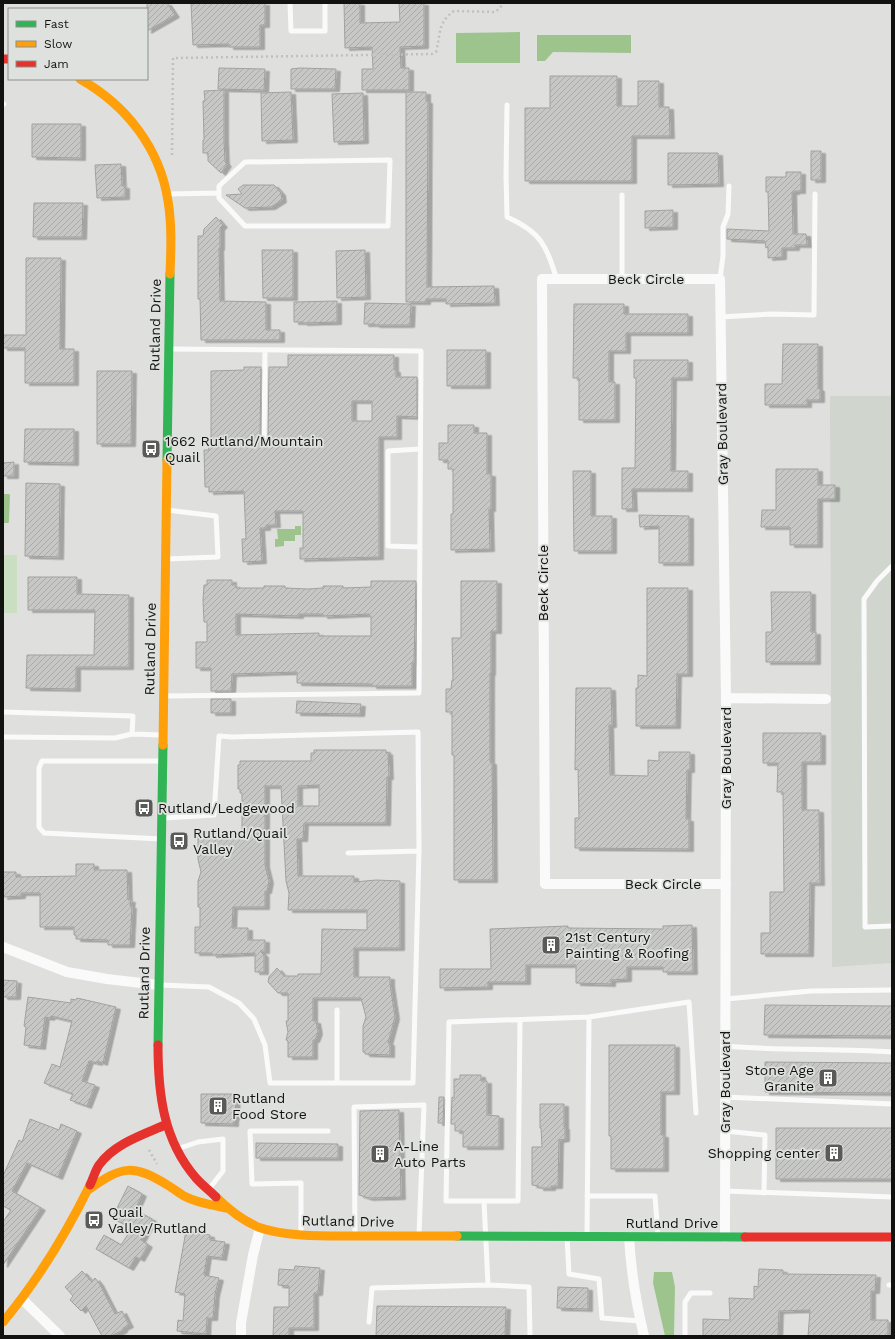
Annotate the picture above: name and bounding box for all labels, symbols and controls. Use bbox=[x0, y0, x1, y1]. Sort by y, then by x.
legend bbox=[8, 8, 148, 80]
text: Fast bbox=[44, 17, 69, 31]
text: Slow bbox=[44, 37, 72, 51]
text: Jam bbox=[44, 57, 69, 71]
street label: Beck Circle bbox=[608, 271, 684, 287]
street label: Rutland Drive bbox=[146, 278, 164, 372]
street label: Gray Boulevard bbox=[713, 383, 731, 485]
place label: 1662 Rutland/Mountain Quail bbox=[165, 433, 323, 465]
bus stop icon: 1662 Rutland/Mountain Quail bbox=[140, 438, 162, 460]
street label: Beck Circle bbox=[535, 545, 551, 621]
street label: Rutland Drive bbox=[141, 602, 159, 696]
street label: Gray Boulevard bbox=[718, 707, 734, 809]
bus stop icon: Rutland/Ledgewood bbox=[133, 797, 155, 819]
place label: Rutland/Ledgewood bbox=[158, 800, 295, 816]
place label: Rutland/Quail Valley bbox=[193, 825, 288, 857]
bus stop icon: Rutland/Quail Valley bbox=[168, 830, 190, 852]
street label: Beck Circle bbox=[625, 876, 701, 892]
street label: Rutland Drive bbox=[135, 926, 153, 1020]
place label: 21st Century Painting & Roofing bbox=[565, 929, 689, 961]
building icon: 21st Century Painting & Roofing bbox=[540, 934, 562, 956]
street label: Gray Boulevard bbox=[717, 1031, 733, 1133]
place label: Stone Age Granite bbox=[745, 1062, 814, 1094]
building icon: Stone Age Granite bbox=[817, 1067, 839, 1089]
place label: Rutland Food Store bbox=[232, 1090, 307, 1122]
building icon: Rutland Food Store bbox=[207, 1095, 229, 1117]
place label: A-Line Auto Parts bbox=[394, 1138, 466, 1170]
building icon: Shopping center bbox=[823, 1142, 845, 1164]
building icon: A-Line Auto Parts bbox=[369, 1143, 391, 1165]
place label: Shopping center bbox=[708, 1145, 820, 1161]
place label: Quail Valley/Rutland bbox=[108, 1204, 207, 1236]
bus stop icon: Quail Valley/Rutland bbox=[83, 1209, 105, 1231]
street label: Rutland Drive bbox=[301, 1212, 395, 1230]
street label: Rutland Drive bbox=[626, 1215, 718, 1231]

